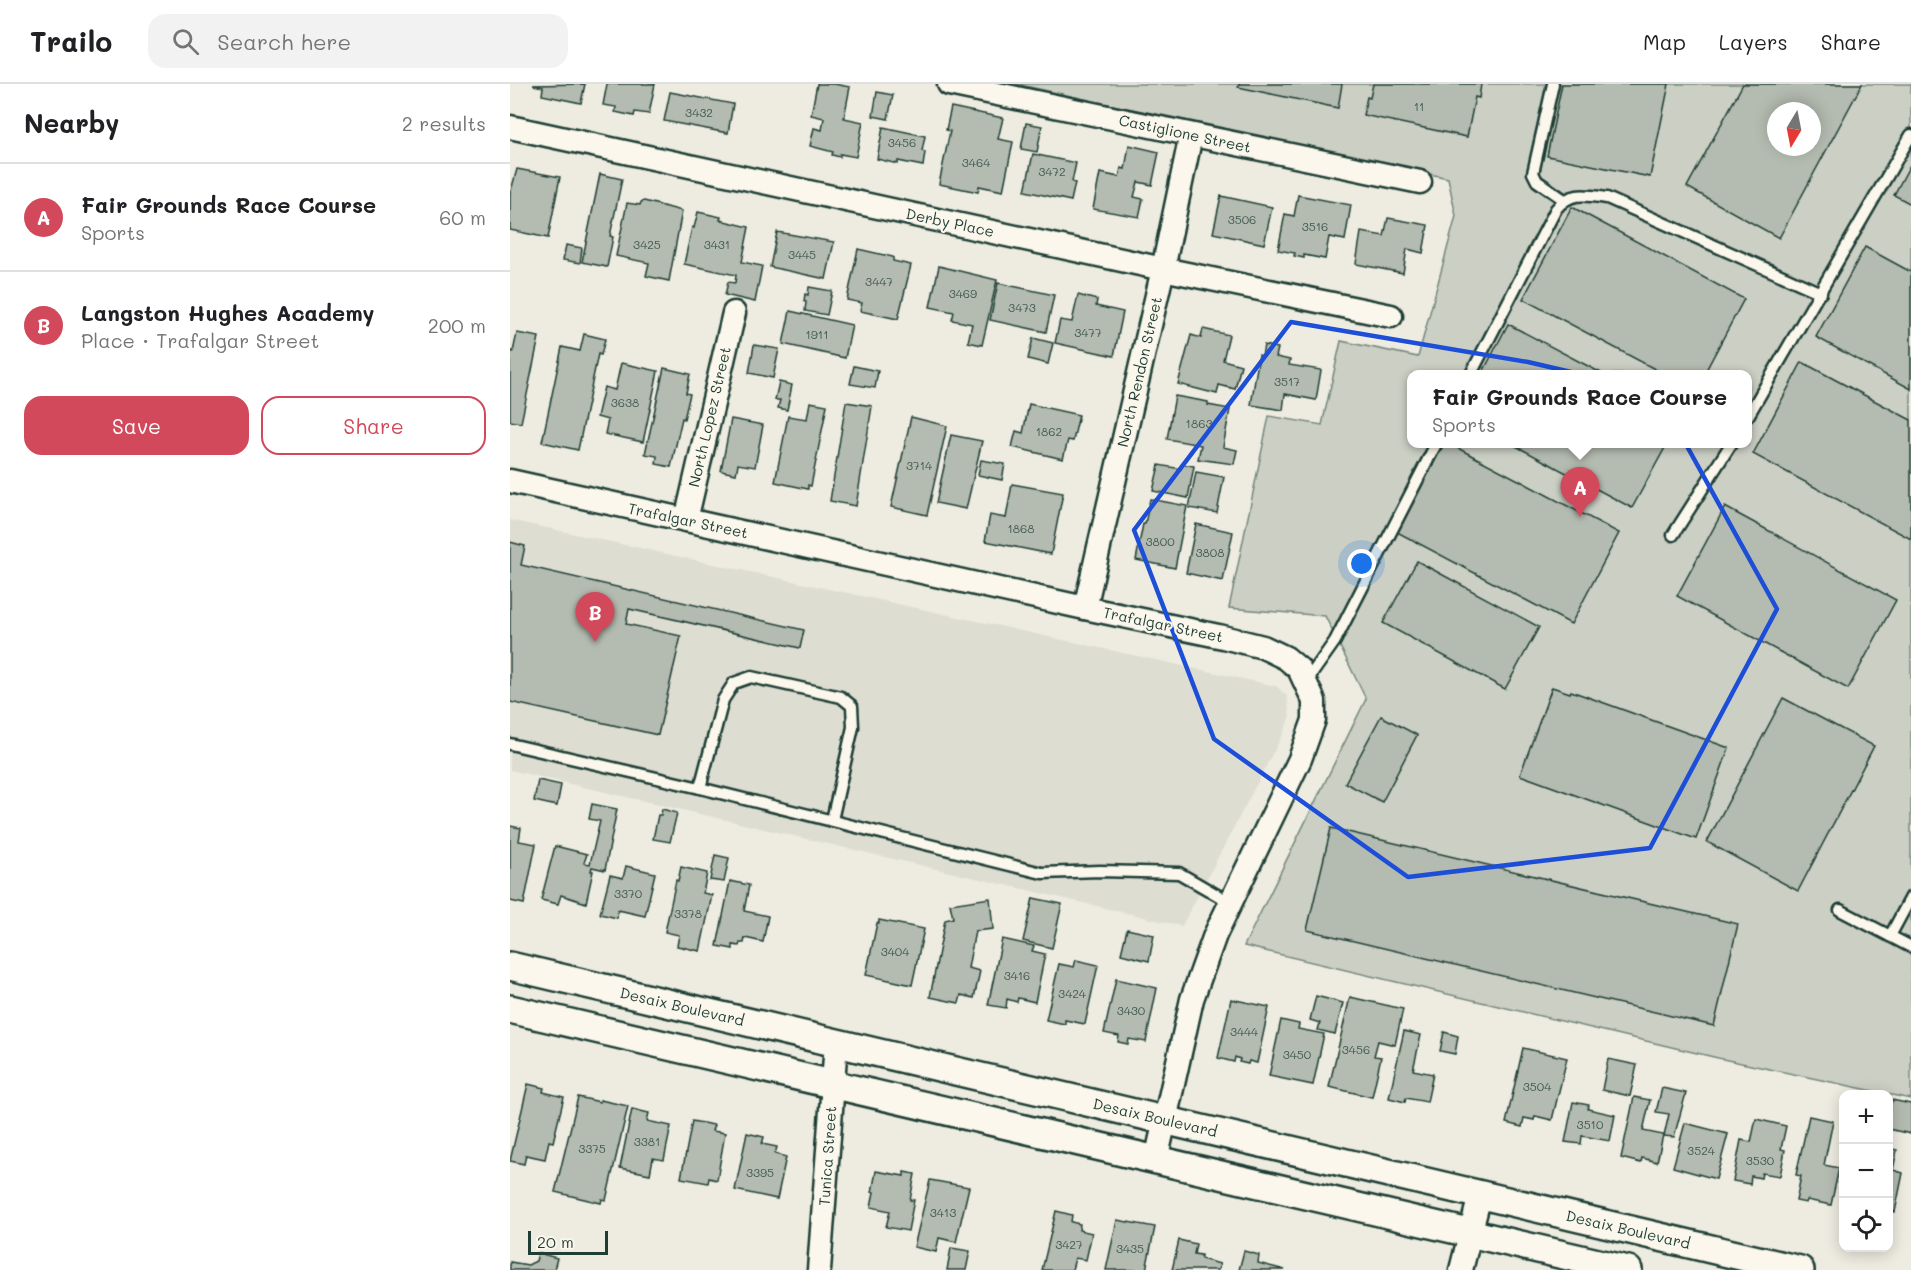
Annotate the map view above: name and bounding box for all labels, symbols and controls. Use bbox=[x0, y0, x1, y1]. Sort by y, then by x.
search box bbox=[148, 14, 568, 68]
text: Trailo bbox=[30, 23, 112, 59]
icon: search bbox=[169, 25, 202, 58]
text: Search here bbox=[217, 27, 351, 56]
text: Map bbox=[1643, 28, 1686, 55]
text: Layers bbox=[1719, 28, 1788, 55]
text: Share bbox=[1821, 28, 1881, 55]
house number: 11 bbox=[1414, 98, 1424, 114]
north arrow bbox=[1767, 102, 1821, 156]
house number: 3432 bbox=[685, 104, 713, 120]
text: Nearby bbox=[24, 106, 119, 140]
street label: Castiglione Street bbox=[1117, 109, 1253, 157]
text: 2 results bbox=[402, 110, 486, 136]
house number: 3456 bbox=[888, 134, 916, 150]
house number: 3464 bbox=[962, 154, 990, 170]
house number: 3472 bbox=[1038, 163, 1066, 179]
text: Fair Grounds Race Course bbox=[81, 190, 376, 219]
street label: Derby Place bbox=[904, 203, 996, 241]
text: A bbox=[37, 204, 50, 230]
text: 60 m bbox=[439, 204, 486, 230]
house number: 3506 bbox=[1228, 211, 1256, 227]
house number: 3516 bbox=[1302, 218, 1328, 234]
text: Sports bbox=[81, 219, 145, 245]
house number: 3425 bbox=[633, 236, 661, 252]
house number: 3431 bbox=[704, 236, 730, 252]
house number: 3445 bbox=[788, 246, 816, 262]
house number: 3447 bbox=[865, 273, 893, 289]
house number: 3469 bbox=[949, 285, 977, 301]
street label: North Rendon Street bbox=[1112, 295, 1166, 449]
text: Langston Hughes Academy bbox=[81, 298, 375, 327]
house number: 3473 bbox=[1008, 299, 1036, 315]
text: B bbox=[37, 312, 50, 338]
text: 200 m bbox=[428, 312, 486, 338]
house number: 3477 bbox=[1074, 324, 1102, 340]
house number: 1911 bbox=[805, 326, 829, 342]
text: Place · Trafalgar Street bbox=[81, 327, 319, 353]
street label: North Lopez Street bbox=[683, 345, 735, 489]
popup bbox=[1407, 370, 1752, 448]
house number: 3517 bbox=[1274, 373, 1300, 389]
text: Fair Grounds Race Course bbox=[1432, 382, 1727, 411]
house number: 3638 bbox=[611, 394, 639, 410]
button: Save bbox=[24, 396, 249, 455]
button: Share bbox=[261, 396, 486, 455]
text: Sports bbox=[1432, 411, 1496, 437]
house number: 1863 bbox=[1186, 415, 1212, 431]
house number: 1862 bbox=[1036, 423, 1062, 439]
house number: 3714 bbox=[906, 457, 932, 473]
pin: A bbox=[1560, 468, 1600, 517]
street label: Trafalgar Street bbox=[626, 498, 750, 543]
house number: 1868 bbox=[1007, 520, 1035, 536]
house number: 3800 bbox=[1145, 533, 1175, 549]
house number: 3808 bbox=[1196, 544, 1224, 560]
your location bbox=[1347, 549, 1376, 578]
pin: B bbox=[576, 592, 614, 642]
street label: Trafalgar Street bbox=[1101, 602, 1225, 647]
house number: 3370 bbox=[614, 885, 643, 901]
house number: 3378 bbox=[674, 905, 702, 921]
house number: 3404 bbox=[881, 943, 909, 959]
house number: 3416 bbox=[1004, 967, 1030, 983]
street label: Desaix Boulevard bbox=[618, 982, 746, 1030]
house number: 3424 bbox=[1058, 985, 1086, 1001]
house number: 3430 bbox=[1117, 1002, 1146, 1018]
house number: 3444 bbox=[1230, 1023, 1258, 1039]
house number: 3456 bbox=[1342, 1041, 1370, 1057]
house number: 3450 bbox=[1283, 1046, 1312, 1062]
house number: 3504 bbox=[1523, 1078, 1551, 1094]
map controls bbox=[1839, 1090, 1893, 1252]
button: + bbox=[1839, 1090, 1893, 1144]
street label: Desaix Boulevard bbox=[1091, 1093, 1219, 1141]
street label: Tunica Street bbox=[814, 1105, 840, 1207]
house number: 3510 bbox=[1577, 1116, 1604, 1132]
house number: 3381 bbox=[634, 1133, 660, 1149]
house number: 3375 bbox=[578, 1140, 606, 1156]
house number: 3524 bbox=[1687, 1142, 1715, 1158]
button: − bbox=[1839, 1144, 1893, 1198]
house number: 3530 bbox=[1746, 1152, 1775, 1168]
house number: 3395 bbox=[746, 1164, 774, 1180]
button: locate bbox=[1839, 1198, 1893, 1252]
house number: 3413 bbox=[930, 1204, 956, 1220]
street label: Desaix Boulevard bbox=[1564, 1205, 1692, 1253]
scale bar bbox=[528, 1228, 608, 1256]
text: 20 m bbox=[537, 1231, 574, 1252]
house number: 3427 bbox=[1055, 1236, 1083, 1252]
house number: 3435 bbox=[1116, 1240, 1144, 1256]

